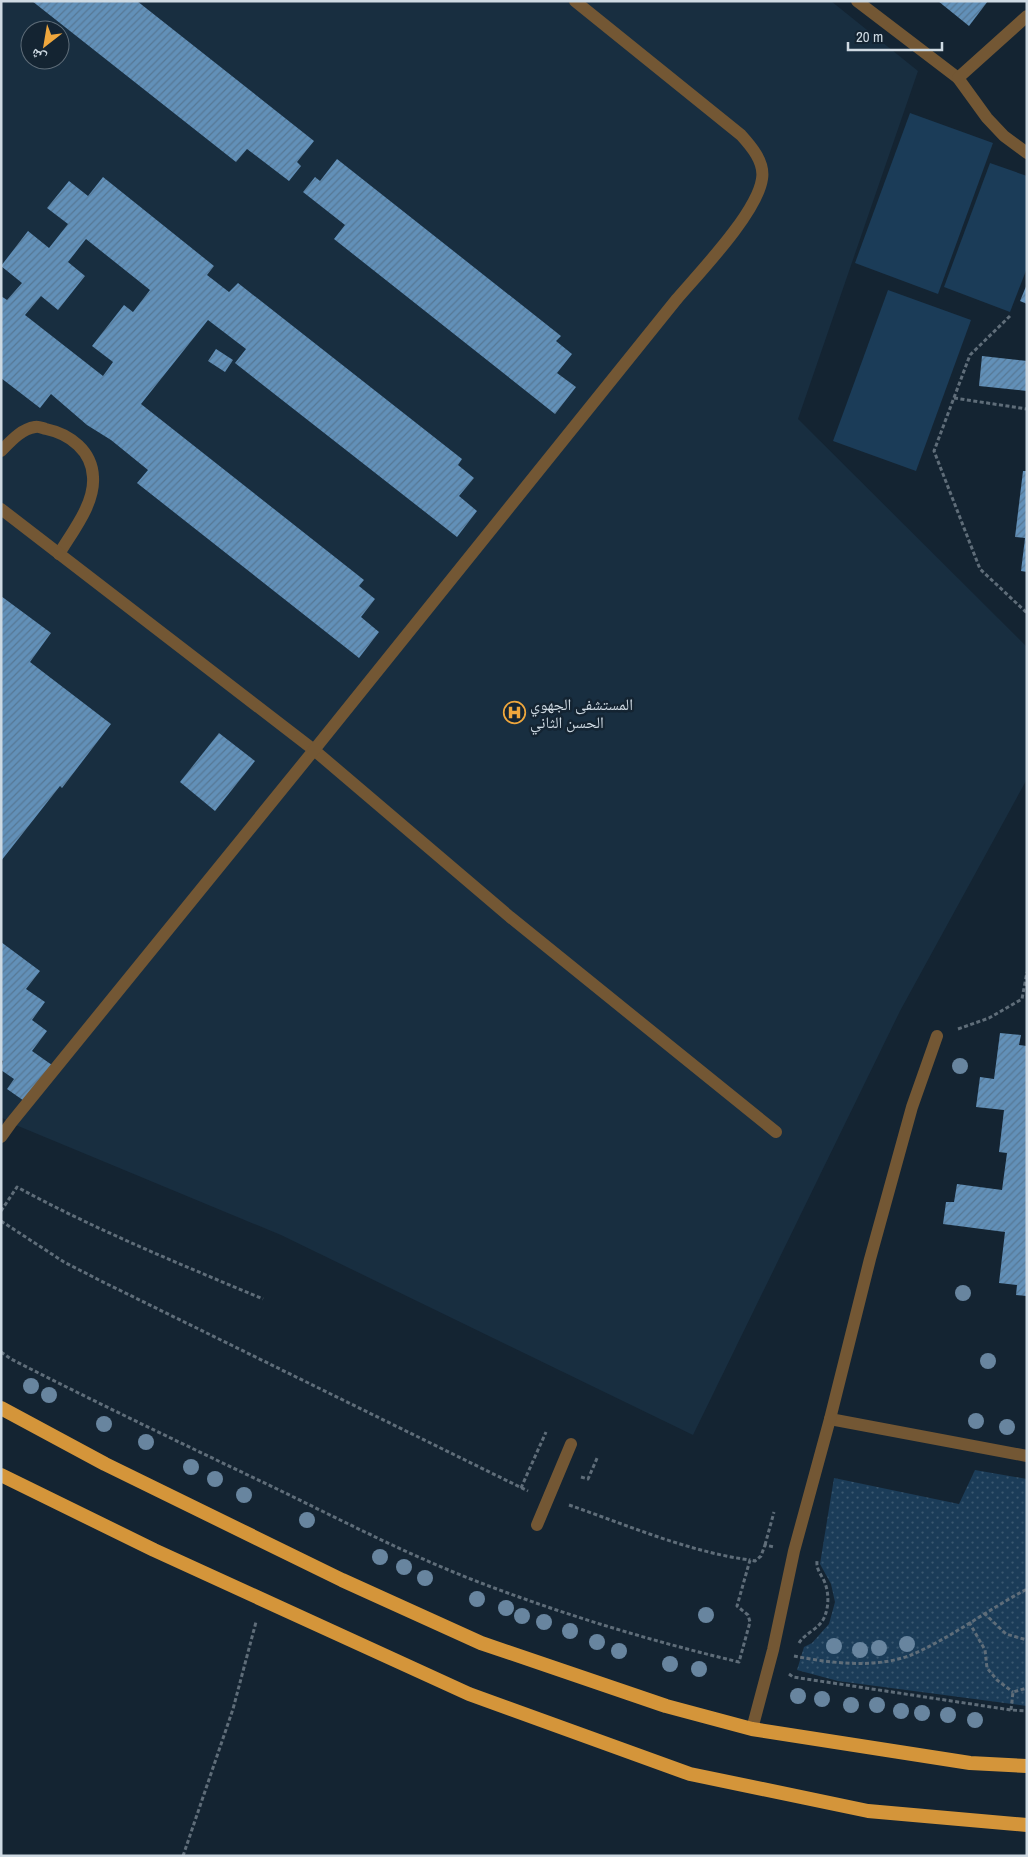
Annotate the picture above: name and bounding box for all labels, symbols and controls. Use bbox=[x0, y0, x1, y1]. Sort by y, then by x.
north arrow bbox=[20, 20, 70, 70]
scale bar bbox=[848, 20, 942, 52]
text: 20 m bbox=[856, 26, 883, 47]
text: ش bbox=[27, 45, 49, 68]
place label: المستشفى الجهوي الحسن الثاني bbox=[530, 693, 633, 735]
hospital icon: المستشفى الجهوي الحسن الثاني bbox=[502, 701, 526, 725]

